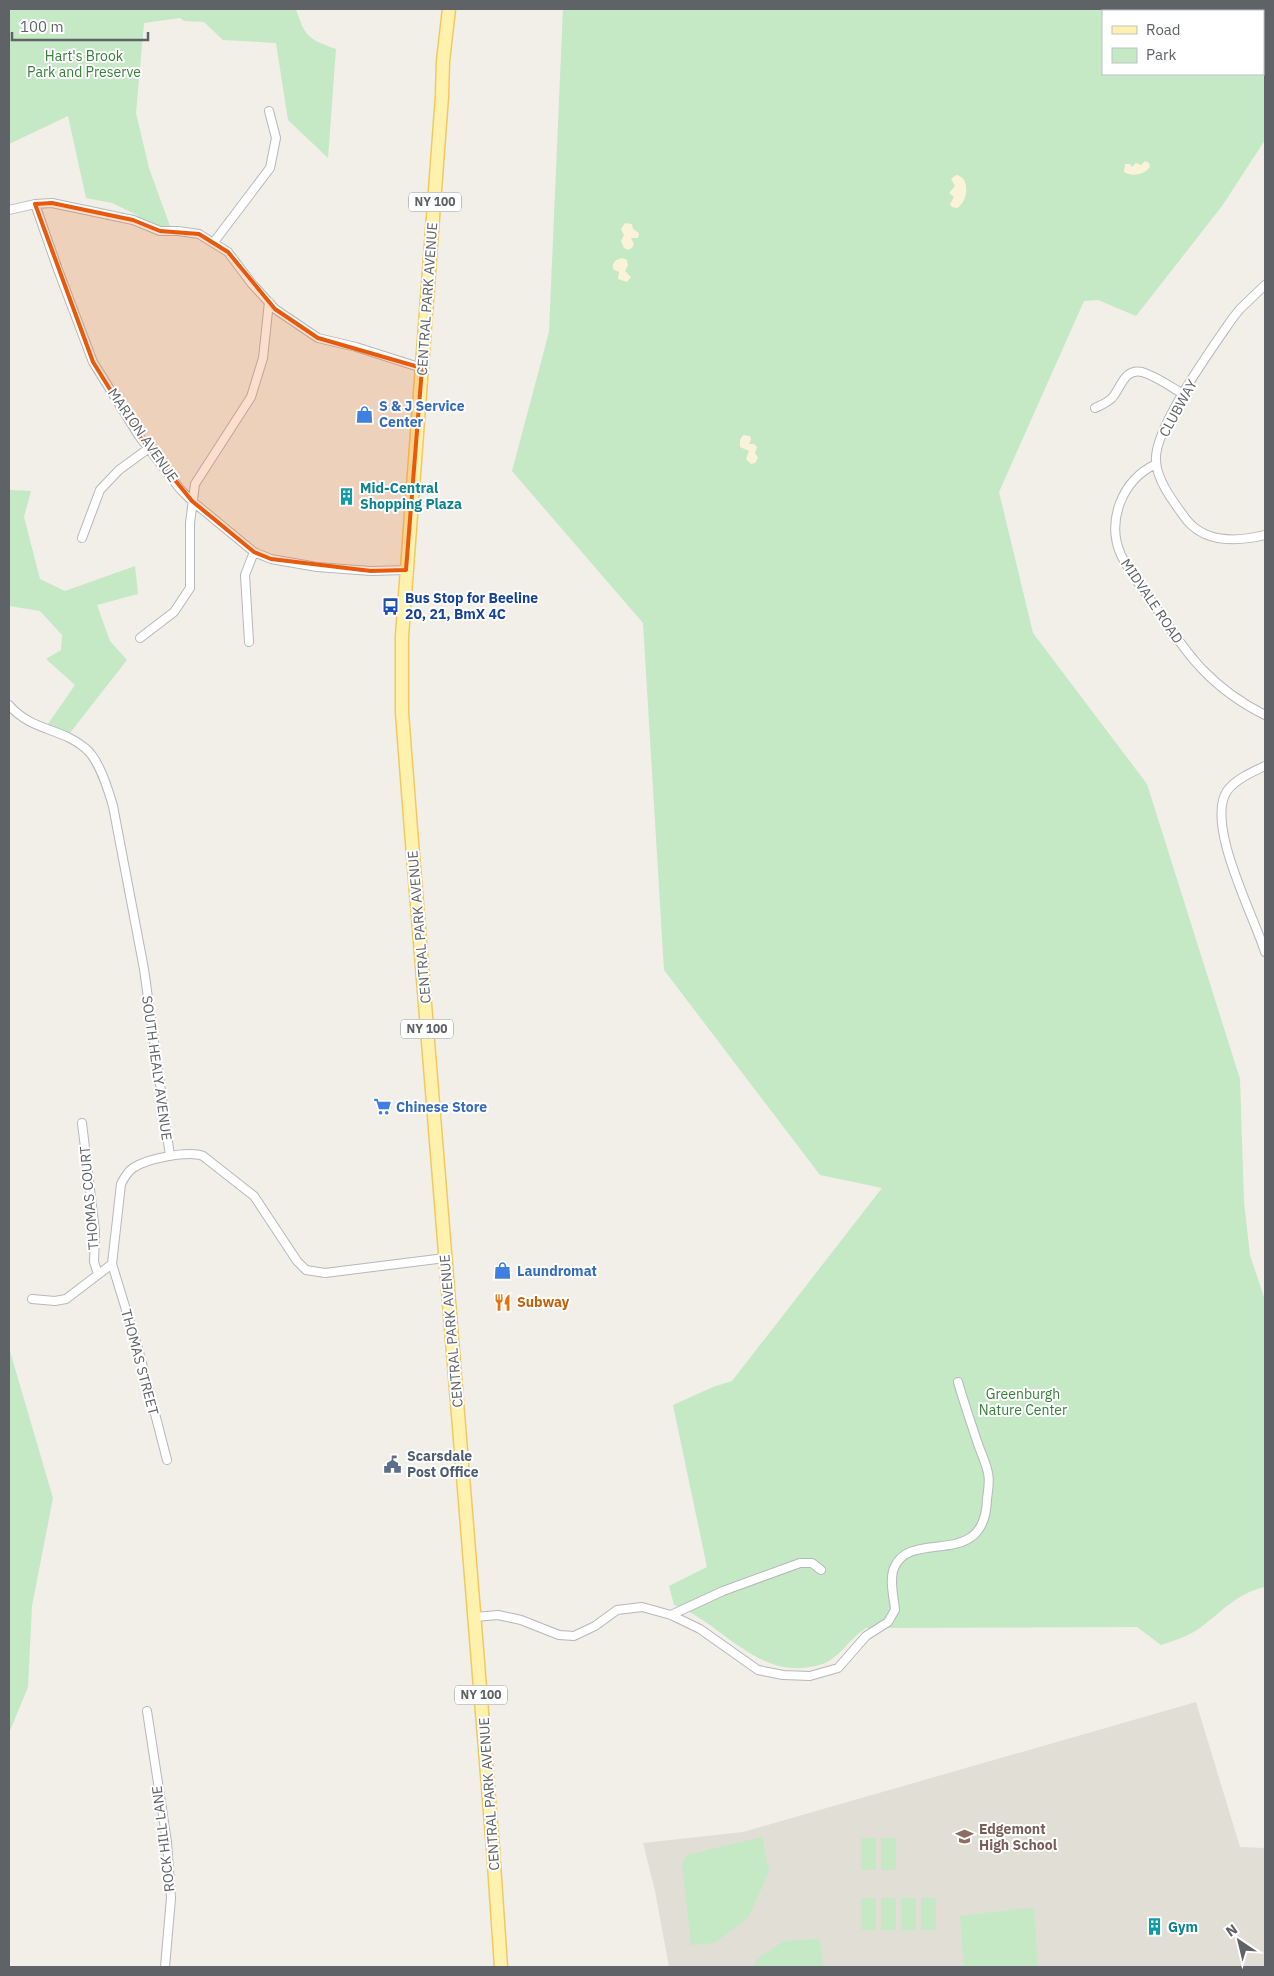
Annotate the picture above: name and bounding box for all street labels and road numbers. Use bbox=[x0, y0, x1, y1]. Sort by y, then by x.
road number: NY 100 bbox=[409, 192, 461, 212]
street label: CENTRAL PARK AVENUE bbox=[413, 222, 441, 376]
street label: CLUBWAY bbox=[1155, 376, 1201, 440]
street label: MARION AVENUE bbox=[104, 385, 182, 485]
street label: MIDVALE ROAD bbox=[1117, 555, 1187, 647]
street label: CENTRAL PARK AVENUE bbox=[403, 850, 435, 1004]
street label: SOUTH HEALY AVENUE bbox=[138, 994, 176, 1142]
road number: NY 100 bbox=[401, 1020, 453, 1038]
street label: THOMAS COURT bbox=[75, 1145, 103, 1251]
street label: CENTRAL PARK AVENUE bbox=[435, 1254, 467, 1408]
street label: THOMAS STREET bbox=[117, 1307, 163, 1417]
road number: NY 100 bbox=[455, 1686, 507, 1704]
street label: CENTRAL PARK AVENUE bbox=[475, 1717, 503, 1871]
street label: ROCK HILL LANE bbox=[148, 1785, 178, 1893]

